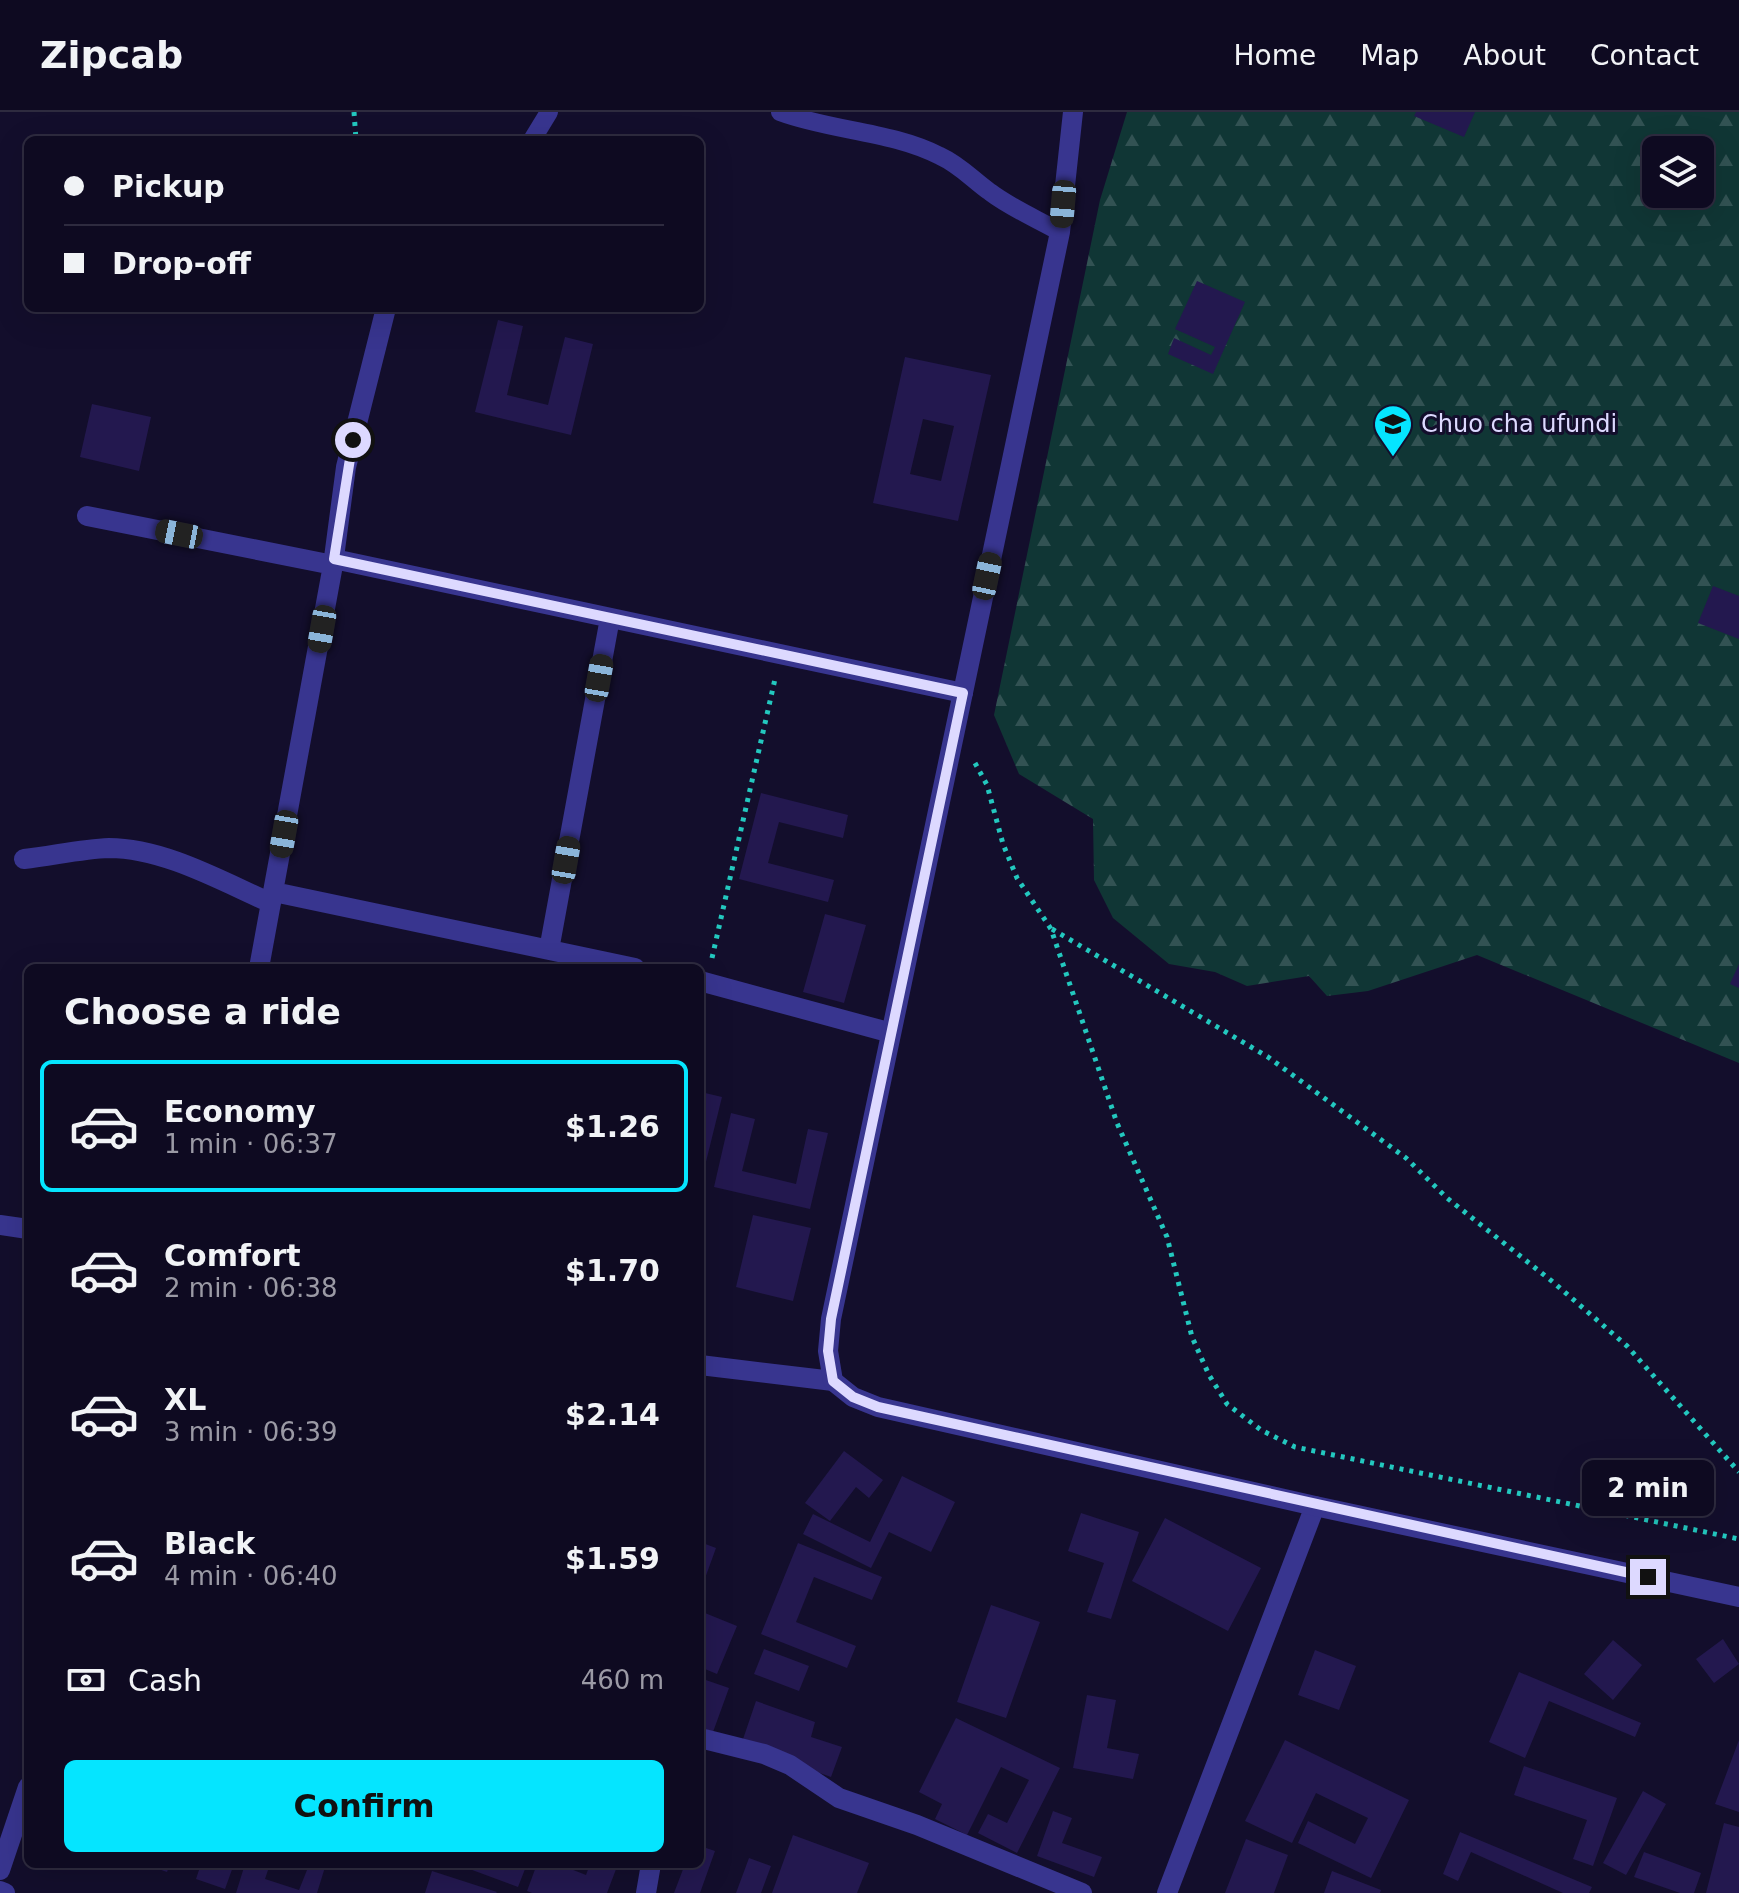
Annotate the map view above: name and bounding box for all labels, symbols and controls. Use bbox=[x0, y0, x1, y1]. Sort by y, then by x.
text: Zipcab bbox=[40, 33, 183, 77]
text: Home bbox=[1233, 39, 1316, 72]
text: Map bbox=[1360, 39, 1419, 72]
text: About bbox=[1463, 39, 1546, 72]
text: Contact bbox=[1590, 39, 1699, 72]
map controls bbox=[1642, 136, 1714, 208]
button: layers bbox=[1642, 136, 1714, 208]
text: Pickup bbox=[112, 169, 225, 204]
car bbox=[1049, 179, 1077, 229]
text: Drop-off bbox=[112, 246, 251, 281]
school or university icon: Chuo cha ufundi bbox=[1372, 403, 1414, 458]
place label: Chuo cha ufundi bbox=[1421, 410, 1617, 438]
route start bbox=[335, 422, 371, 458]
car bbox=[153, 518, 205, 550]
car bbox=[970, 550, 1004, 602]
car bbox=[306, 603, 338, 655]
car bbox=[583, 652, 615, 704]
car bbox=[268, 808, 300, 860]
car bbox=[550, 834, 582, 886]
text: Choose a ride bbox=[64, 991, 341, 1032]
icon: car bbox=[68, 1090, 140, 1162]
text: Economy bbox=[164, 1094, 316, 1129]
text: $1.26 bbox=[565, 1109, 660, 1144]
text: 1 min · 06:37 bbox=[164, 1129, 338, 1159]
icon: car bbox=[68, 1234, 140, 1306]
text: Comfort bbox=[164, 1238, 301, 1273]
text: $1.70 bbox=[565, 1253, 660, 1288]
text: 2 min · 06:38 bbox=[164, 1273, 338, 1303]
icon: car bbox=[68, 1378, 140, 1450]
text: XL bbox=[164, 1382, 206, 1417]
text: $2.14 bbox=[565, 1397, 660, 1432]
text: 3 min · 06:39 bbox=[164, 1417, 338, 1447]
callout: 2 min bbox=[1582, 1461, 1714, 1517]
text: 2 min bbox=[1607, 1473, 1689, 1503]
icon: car bbox=[68, 1522, 140, 1594]
text: Black bbox=[164, 1526, 255, 1561]
text: $1.59 bbox=[565, 1541, 660, 1576]
route end bbox=[1630, 1559, 1666, 1595]
text: 4 min · 06:40 bbox=[164, 1561, 338, 1591]
icon: cash bbox=[64, 1658, 108, 1702]
text: Cash bbox=[128, 1663, 202, 1698]
text: 460 m bbox=[581, 1665, 664, 1695]
button: Confirm bbox=[64, 1760, 664, 1852]

